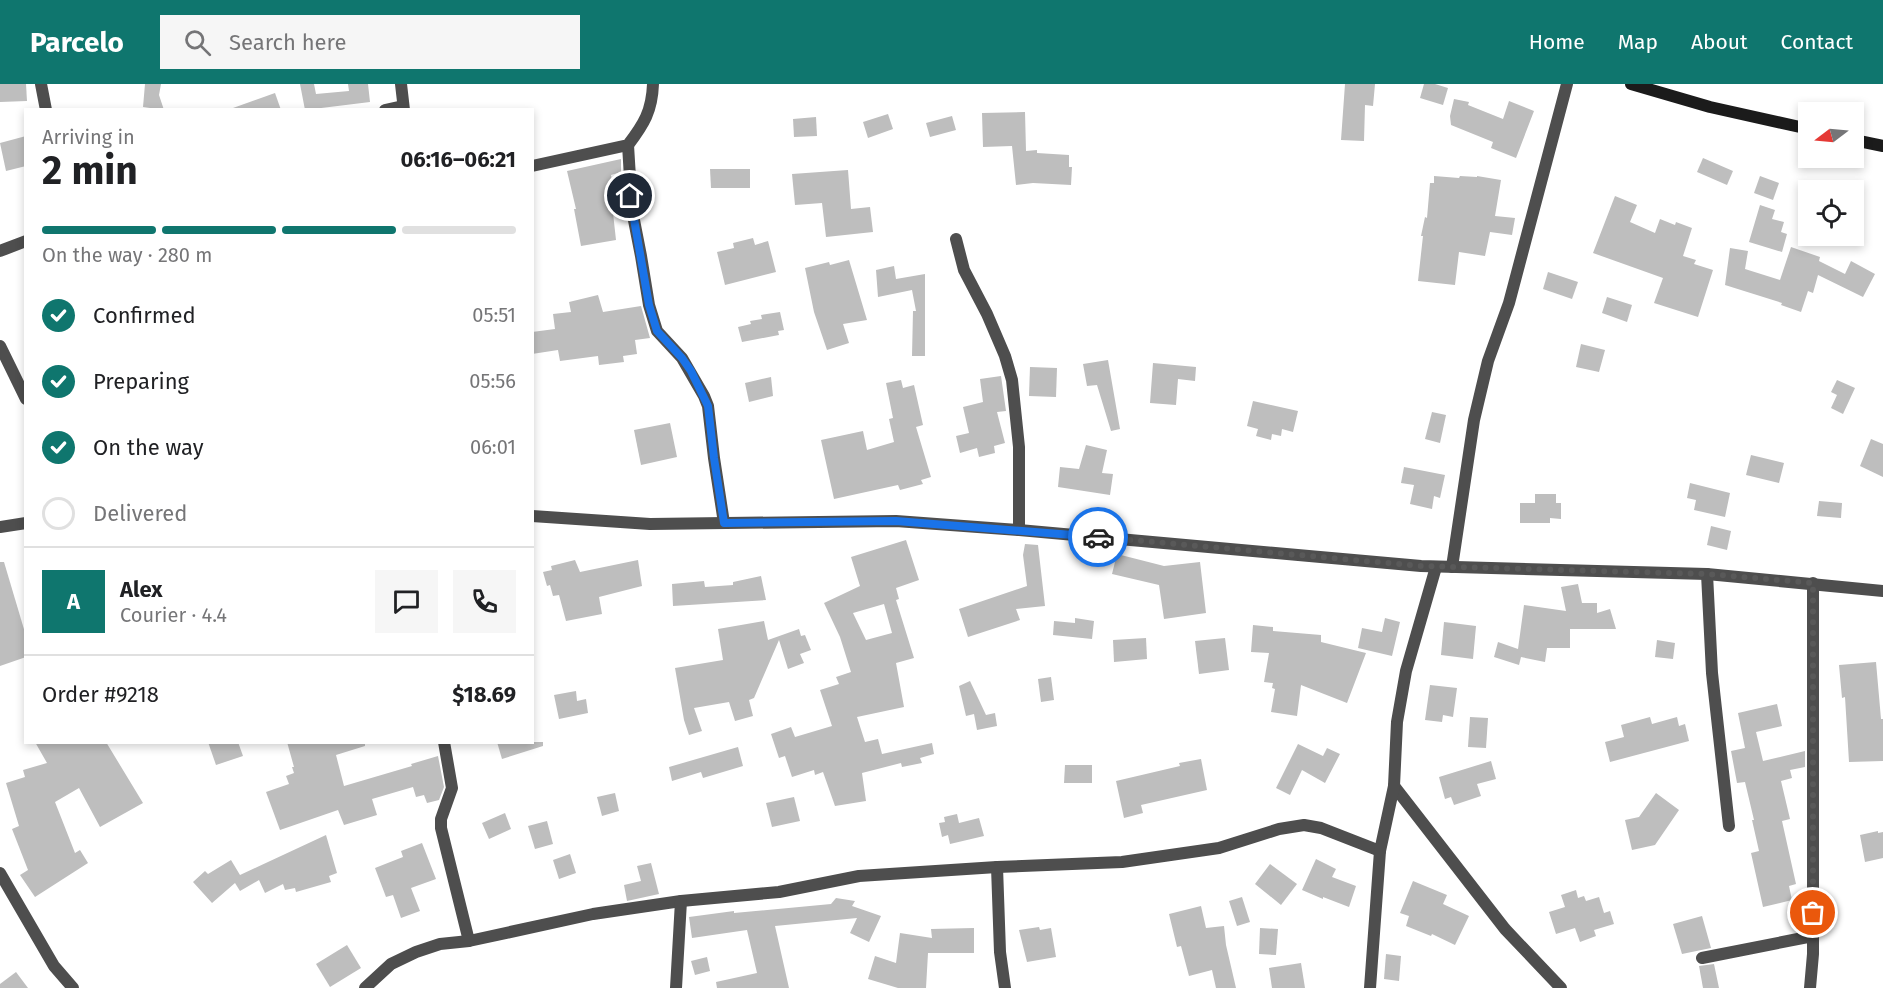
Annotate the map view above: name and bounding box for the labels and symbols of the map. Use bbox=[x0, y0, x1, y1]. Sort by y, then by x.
north arrow bbox=[1798, 102, 1864, 168]
pin bbox=[604, 170, 655, 221]
courier bbox=[1068, 507, 1128, 567]
pin bbox=[1787, 887, 1838, 938]

